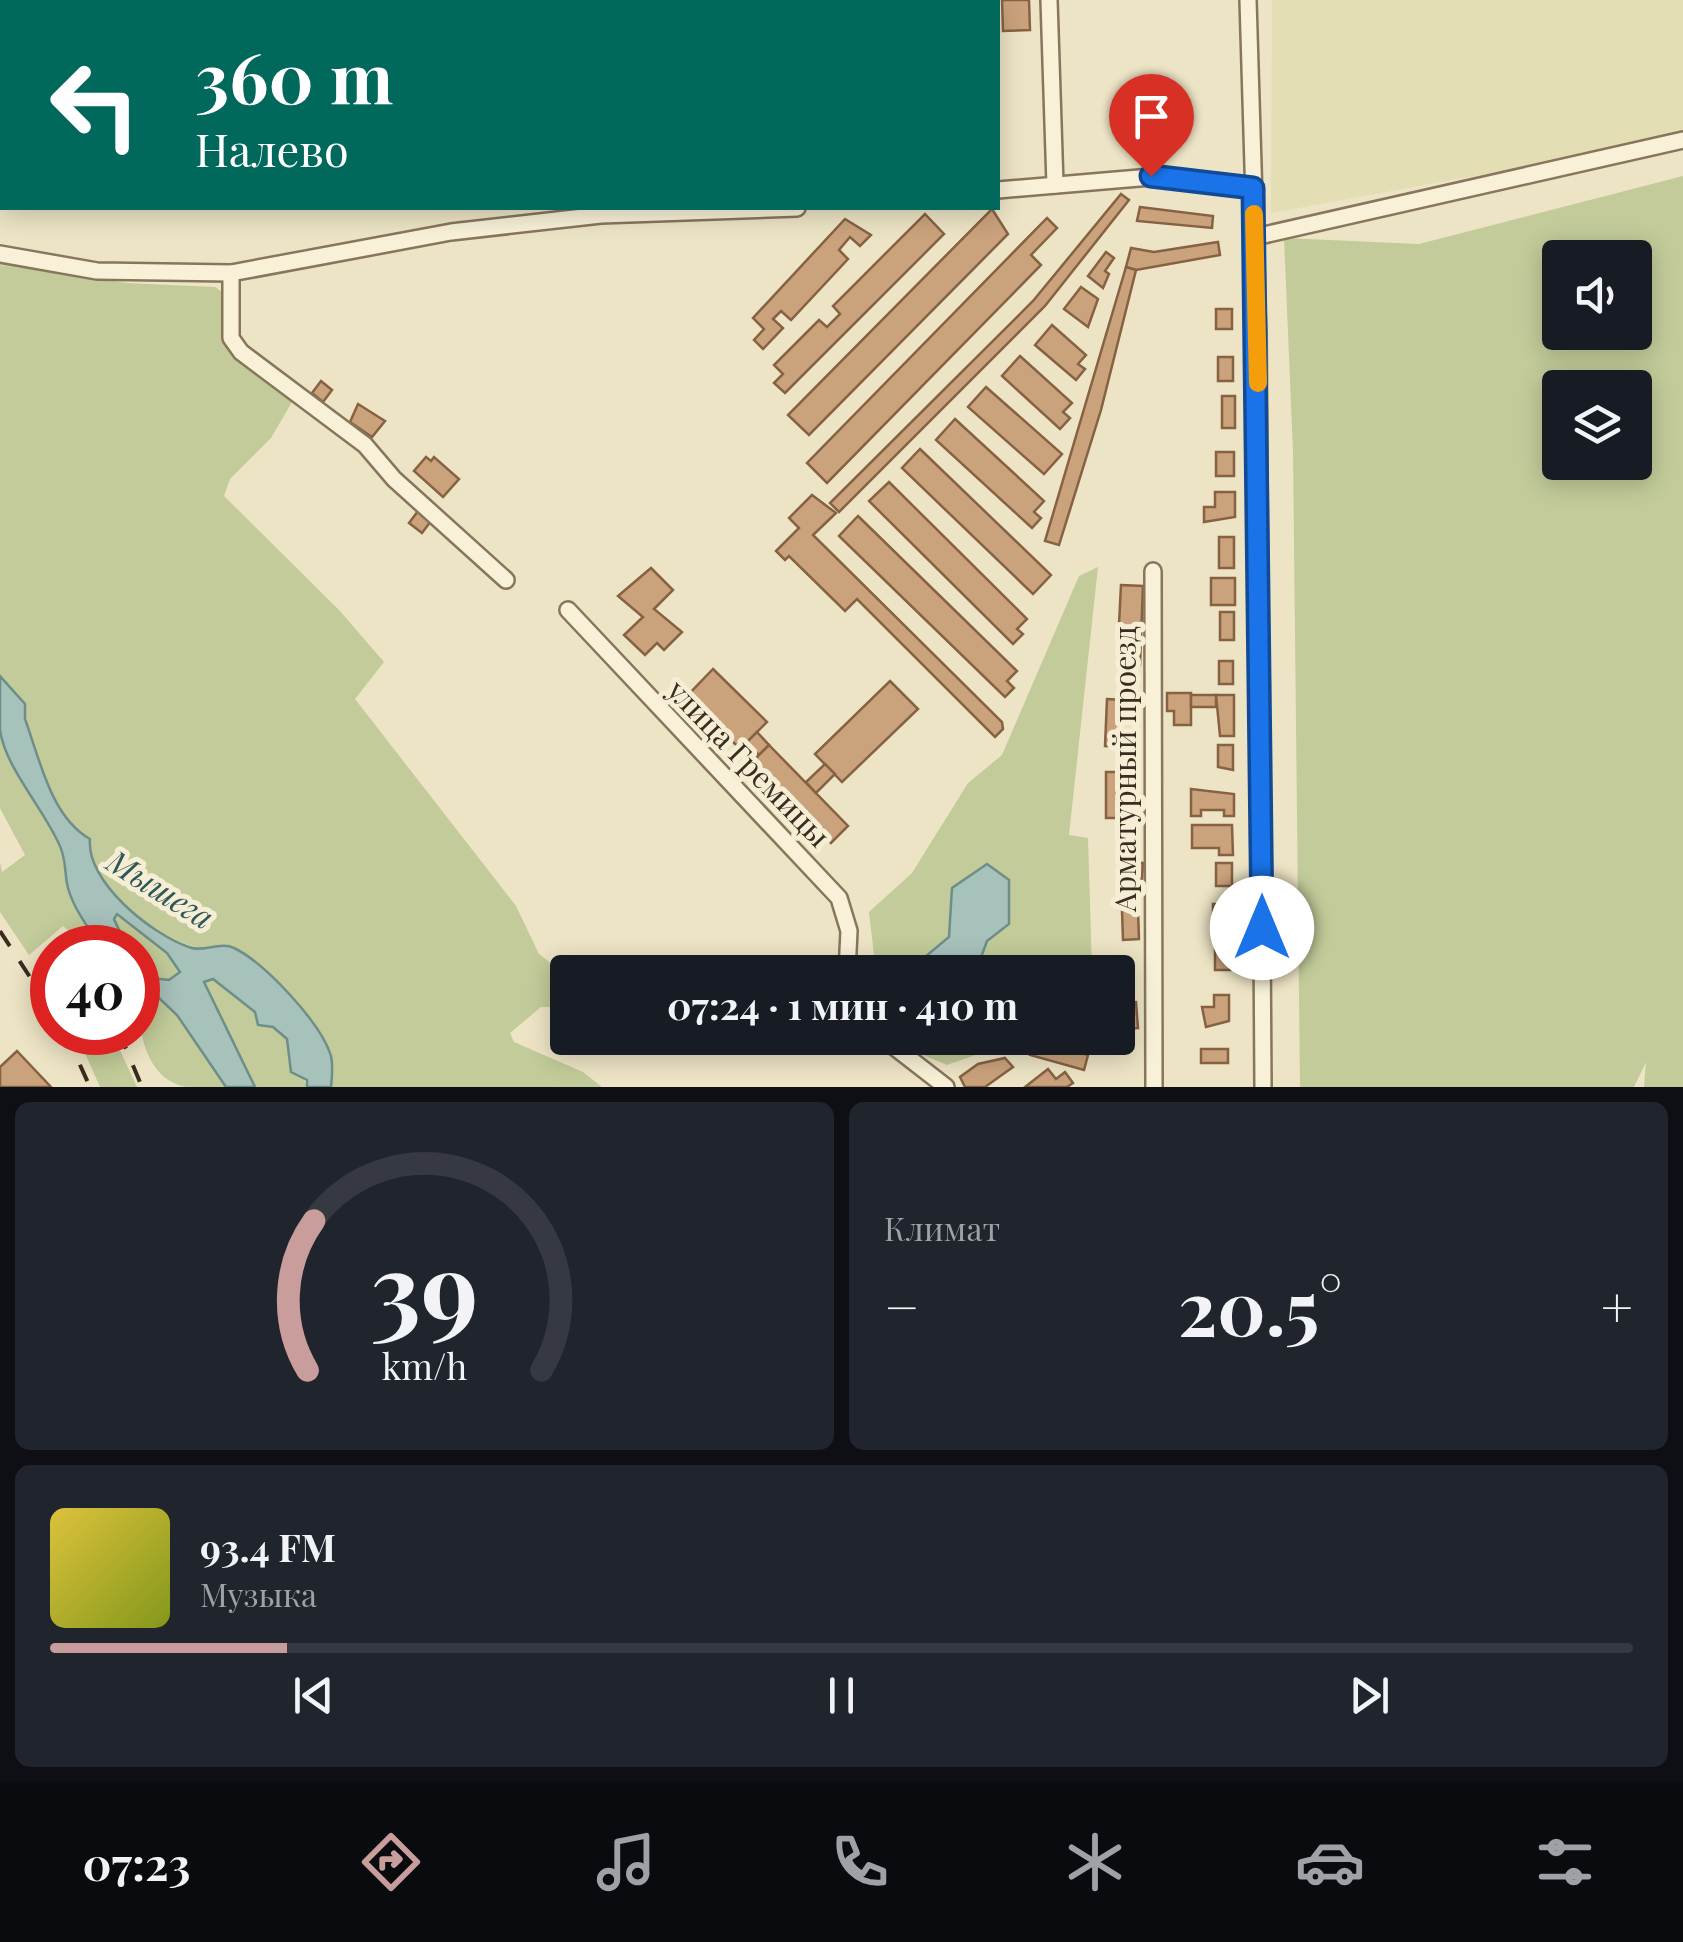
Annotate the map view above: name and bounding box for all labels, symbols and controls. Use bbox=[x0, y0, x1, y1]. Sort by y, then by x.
text: 360 m bbox=[195, 28, 393, 122]
icon: left bbox=[30, 40, 160, 170]
pin bbox=[1109, 74, 1194, 177]
icon: arrive bbox=[1124, 89, 1179, 144]
text: Налево bbox=[195, 118, 349, 178]
map controls bbox=[1542, 240, 1652, 480]
button: sound bbox=[1542, 240, 1652, 350]
button: layers bbox=[1542, 370, 1652, 480]
street label: Арматурный проезд bbox=[1104, 626, 1144, 913]
street label: улица Гремицы bbox=[659, 670, 840, 855]
water label: Мышега bbox=[98, 837, 223, 937]
position arrow bbox=[1210, 876, 1314, 980]
speed limit sign: 40 bbox=[30, 925, 160, 1055]
text: 07:24 · 1 мин · 410 m bbox=[667, 979, 1018, 1030]
text: Климат bbox=[884, 1206, 1000, 1249]
text: 39 bbox=[370, 1215, 479, 1354]
text: 20.5° bbox=[1178, 1255, 1342, 1355]
text: − bbox=[884, 1268, 920, 1342]
text: + bbox=[1601, 1268, 1633, 1342]
text: km/h bbox=[382, 1341, 467, 1389]
text: 93.4 FM bbox=[200, 1521, 336, 1572]
text: Музыка bbox=[200, 1572, 317, 1615]
icon: previous bbox=[286, 1668, 341, 1723]
icon: pause bbox=[814, 1668, 869, 1723]
icon: next bbox=[1342, 1668, 1397, 1723]
icon: directions bbox=[356, 1827, 426, 1897]
icon: music bbox=[591, 1827, 661, 1897]
icon: phone bbox=[825, 1827, 895, 1897]
icon: climate bbox=[1060, 1827, 1130, 1897]
icon: car bbox=[1295, 1827, 1365, 1897]
icon: filters bbox=[1530, 1827, 1600, 1897]
text: 07:23 bbox=[82, 1832, 191, 1892]

